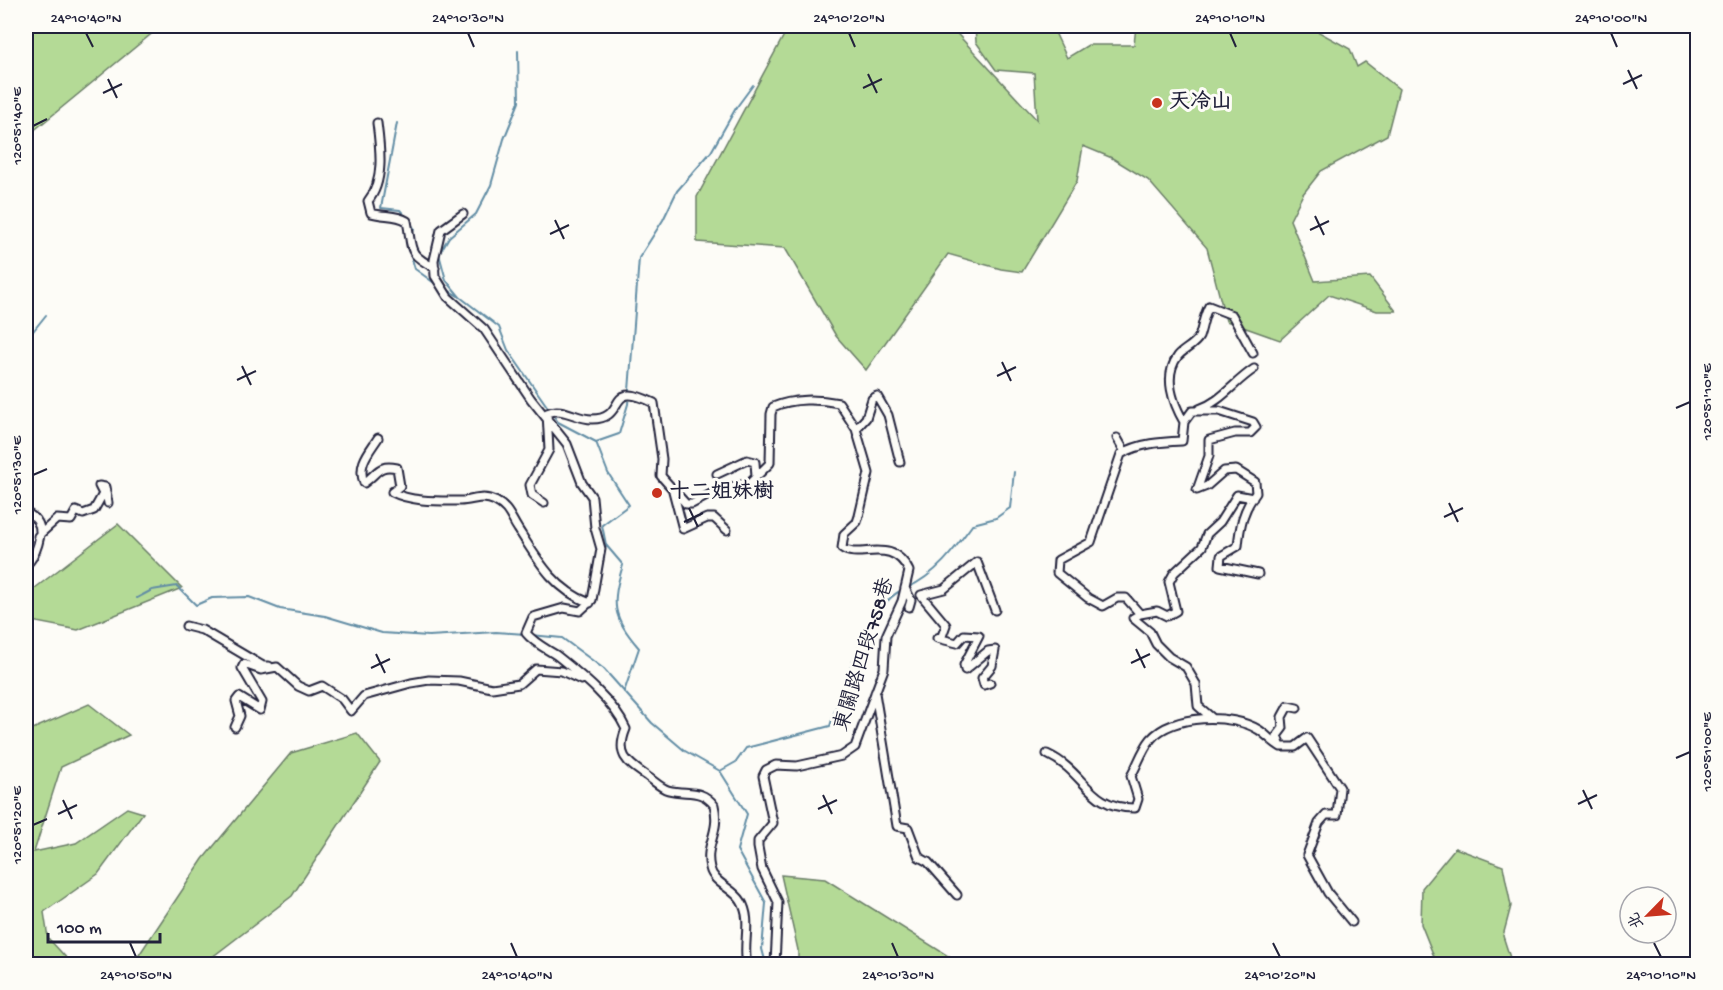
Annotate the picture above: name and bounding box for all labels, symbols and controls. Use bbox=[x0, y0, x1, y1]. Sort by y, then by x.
text: 24°10'40"N bbox=[50, 10, 122, 28]
text: 24°10'30"N bbox=[432, 10, 504, 28]
text: 24°10'20"N bbox=[813, 10, 885, 28]
text: 24°10'10"N bbox=[1195, 10, 1265, 28]
text: 24°10'00"N bbox=[1575, 10, 1648, 28]
text: 120°51'40"E bbox=[9, 87, 27, 166]
place label: 天冷山 bbox=[1169, 90, 1232, 116]
marker: 天冷山 bbox=[1150, 96, 1164, 110]
text: 120°51'10"E bbox=[1699, 363, 1717, 441]
text: 120°51'30"E bbox=[9, 435, 27, 515]
place label: 十二姐妹樹 bbox=[669, 479, 774, 506]
marker: 十二姐妹樹 bbox=[650, 486, 664, 500]
street label: 東關路四段758巷 bbox=[829, 575, 901, 735]
text: 120°51'00"E bbox=[1699, 712, 1717, 793]
text: 120°51'20"E bbox=[9, 785, 27, 865]
north arrow bbox=[1618, 885, 1678, 945]
scale bar bbox=[48, 906, 160, 944]
text: 北 bbox=[1625, 909, 1650, 932]
text: 100 m bbox=[56, 919, 102, 940]
text: 24°10'50"N bbox=[100, 967, 172, 985]
text: 24°10'40"N bbox=[481, 967, 553, 985]
text: 24°10'30"N bbox=[862, 967, 934, 985]
text: 24°10'20"N bbox=[1244, 967, 1316, 985]
text: 24°10'10"N bbox=[1626, 967, 1696, 985]

